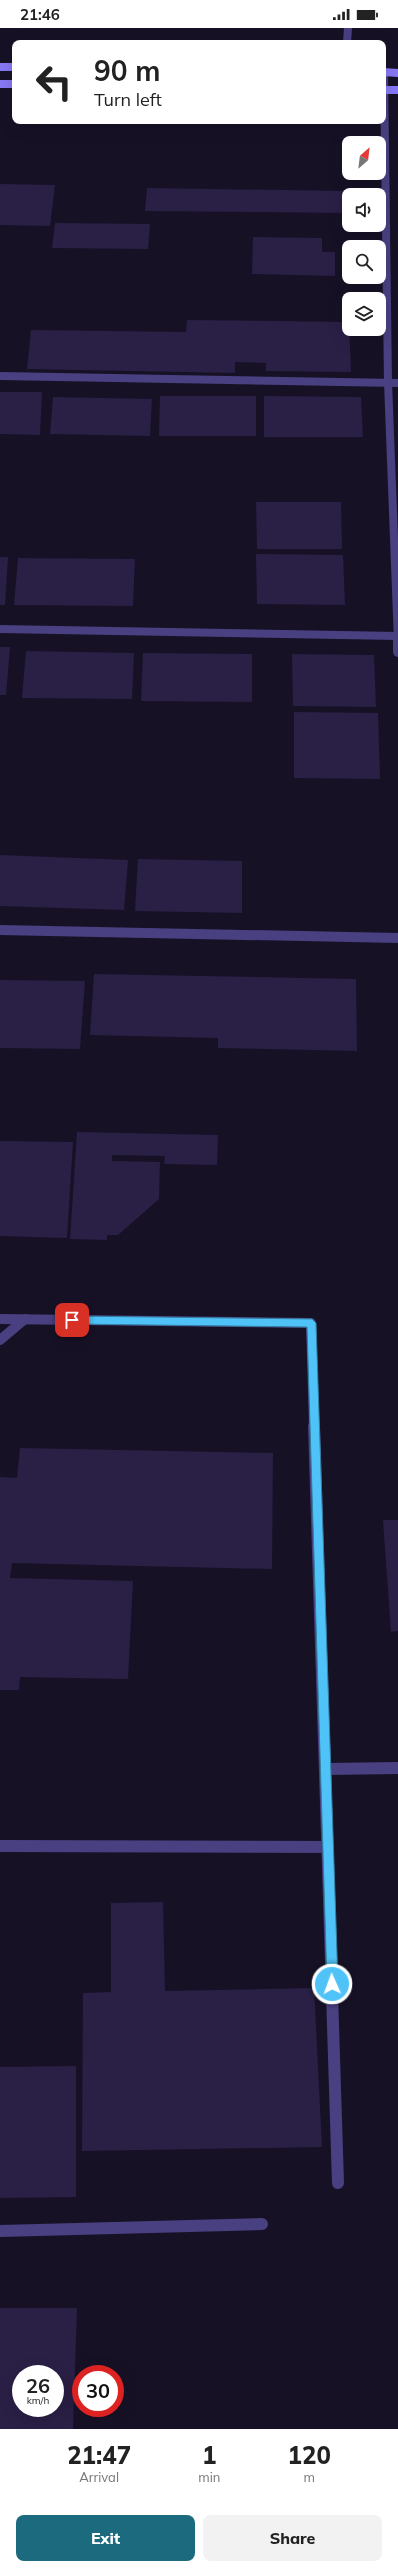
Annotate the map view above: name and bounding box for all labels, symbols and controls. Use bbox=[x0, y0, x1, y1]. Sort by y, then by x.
text: 21:46 bbox=[20, 5, 60, 24]
text: 90 m bbox=[94, 53, 160, 88]
icon: left bbox=[28, 56, 80, 108]
text: Turn left bbox=[94, 88, 162, 111]
north arrow bbox=[342, 136, 386, 180]
map controls bbox=[342, 136, 386, 336]
button: sound bbox=[342, 188, 386, 232]
button: search bbox=[342, 240, 386, 284]
button: layers bbox=[342, 292, 386, 336]
pin bbox=[55, 1303, 89, 1337]
icon: arrive bbox=[61, 1309, 83, 1331]
position arrow bbox=[311, 1963, 353, 2005]
speed limit sign: 30 bbox=[72, 2365, 124, 2417]
text: 26 bbox=[26, 2373, 50, 2398]
text: km/h bbox=[27, 2394, 49, 2407]
text: 21:47 bbox=[67, 2440, 131, 2470]
text: 1 bbox=[202, 2440, 217, 2470]
text: 120 bbox=[288, 2440, 331, 2470]
text: Arrival bbox=[79, 2469, 119, 2485]
text: min bbox=[198, 2469, 220, 2485]
text: m bbox=[303, 2469, 315, 2485]
button: Exit bbox=[16, 2515, 195, 2561]
button: Share bbox=[203, 2515, 382, 2561]

